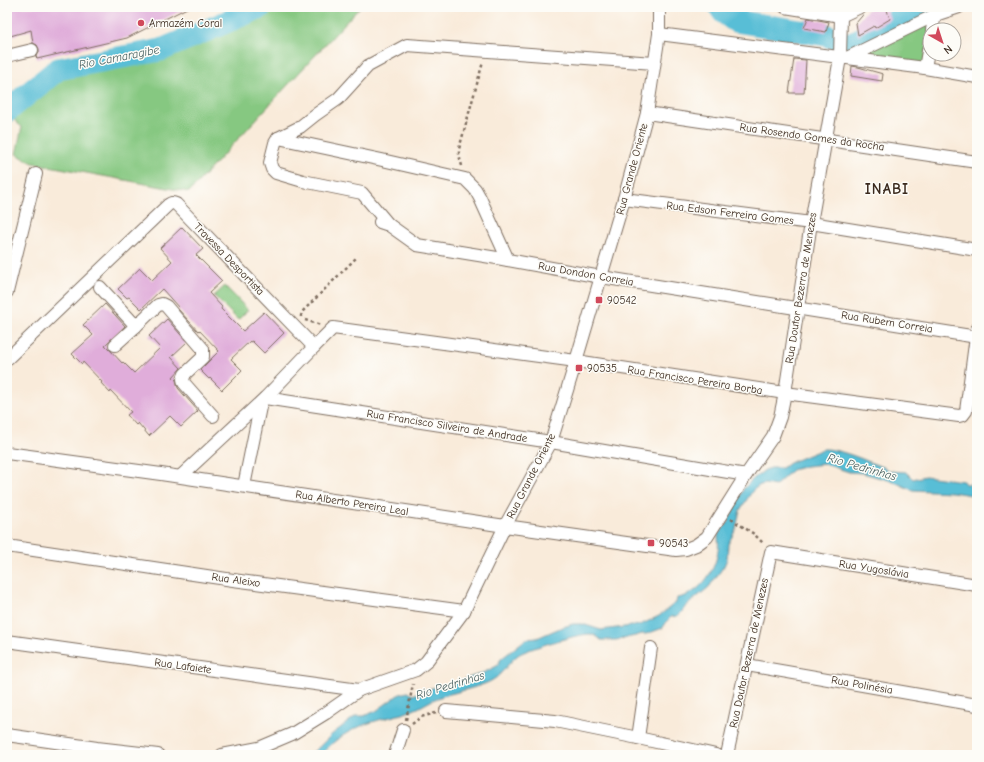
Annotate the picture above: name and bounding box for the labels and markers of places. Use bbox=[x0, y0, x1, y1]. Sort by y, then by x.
place label: Armazém Coral bbox=[149, 17, 222, 30]
marker: Armazém Coral bbox=[136, 18, 146, 28]
place label: 90542 bbox=[607, 294, 637, 307]
marker: 90542 bbox=[594, 295, 604, 305]
place label: 90535 bbox=[587, 362, 617, 375]
marker: 90535 bbox=[574, 363, 584, 373]
place label: 90543 bbox=[659, 537, 688, 550]
marker: 90543 bbox=[646, 538, 656, 548]

